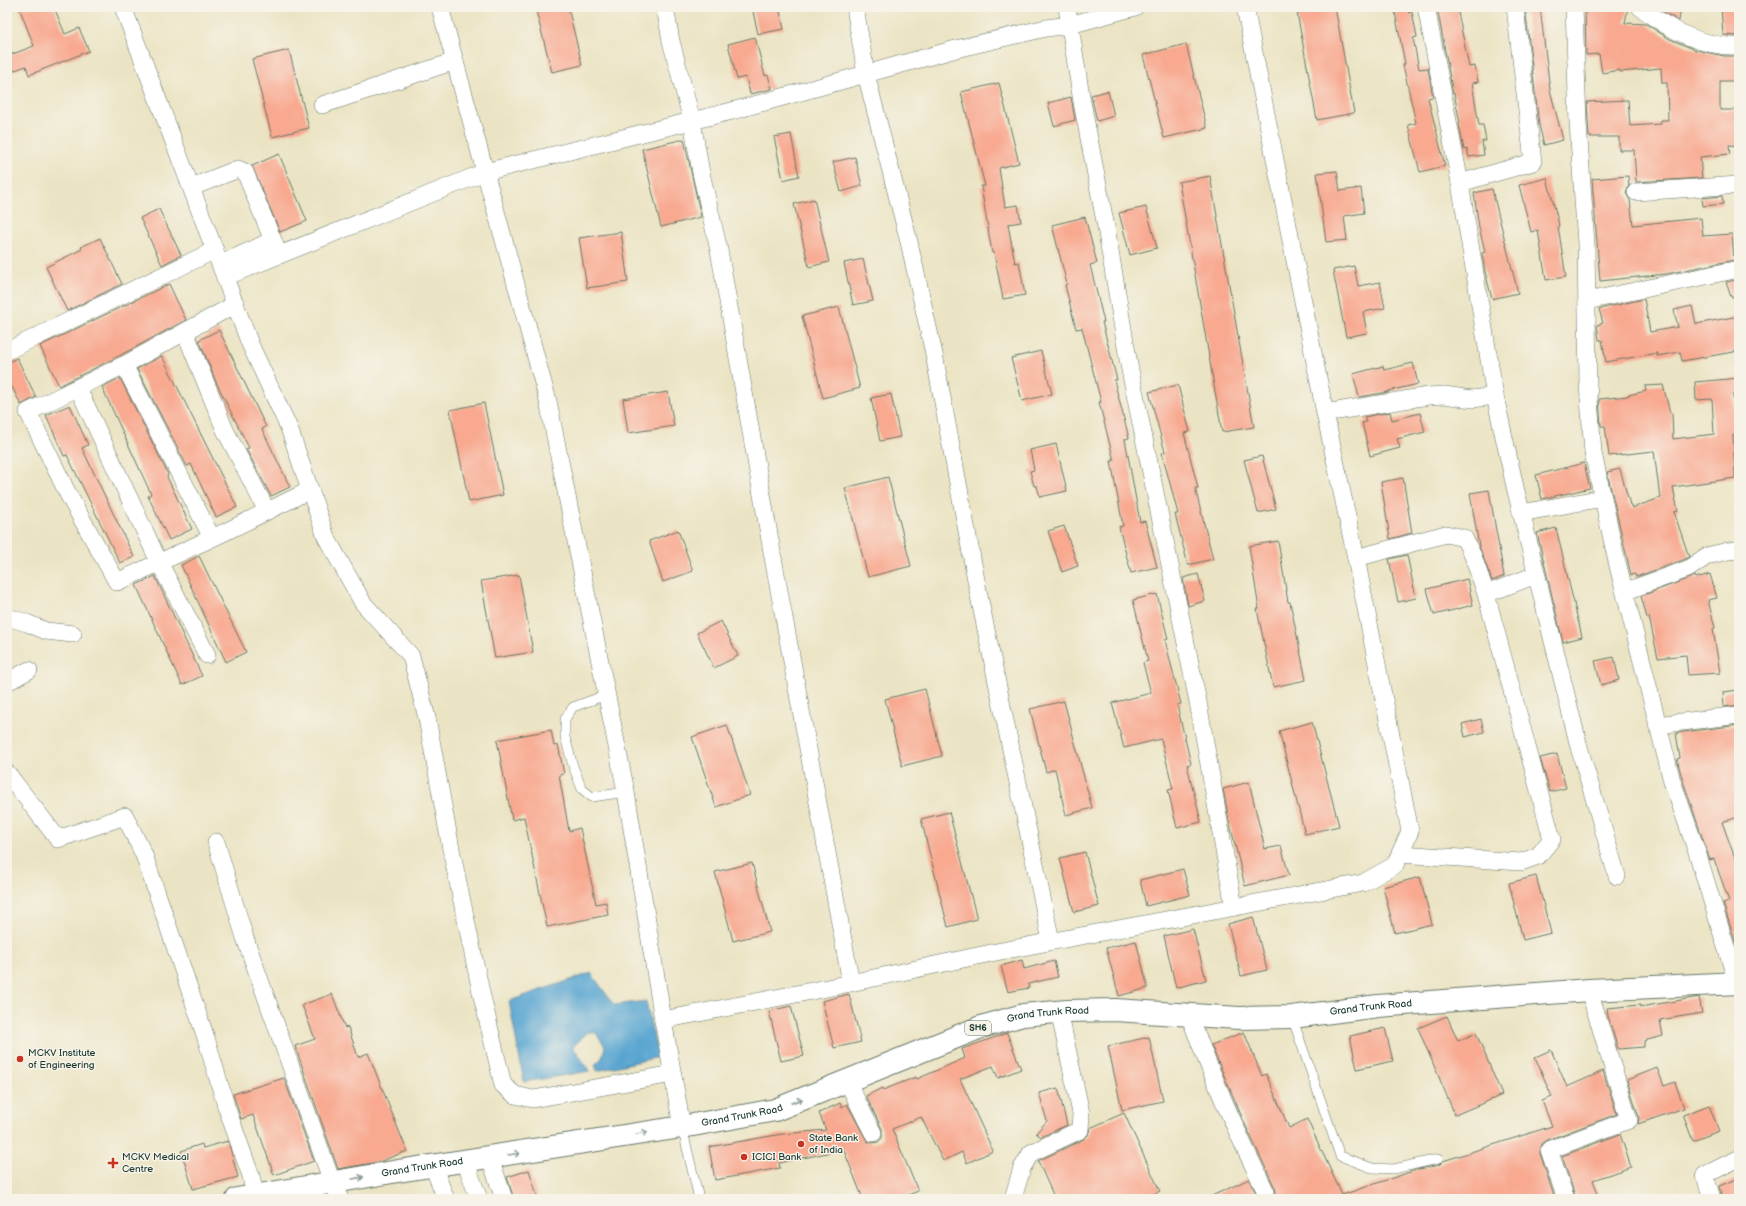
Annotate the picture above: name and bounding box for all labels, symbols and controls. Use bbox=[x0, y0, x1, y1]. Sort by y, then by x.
street label: Grand Trunk Road bbox=[1329, 997, 1413, 1018]
street label: Grand Trunk Road bbox=[1006, 1005, 1089, 1025]
road number: SH6 bbox=[965, 1021, 991, 1035]
place label: MCKV Institute of Engineering bbox=[28, 1047, 96, 1071]
marker: MCKV Institute of Engineering bbox=[15, 1054, 25, 1064]
one-way arrow bbox=[790, 1097, 802, 1105]
street label: Grand Trunk Road bbox=[701, 1101, 785, 1129]
one-way arrow bbox=[636, 1129, 649, 1137]
place label: State Bank of India bbox=[809, 1132, 858, 1156]
marker: State Bank of India bbox=[796, 1139, 806, 1149]
one-way arrow bbox=[507, 1150, 520, 1158]
place label: MCKV Medical Centre bbox=[122, 1151, 189, 1175]
place label: ICICI Bank bbox=[752, 1151, 801, 1163]
marker: ICICI Bank bbox=[739, 1152, 749, 1162]
street label: Grand Trunk Road bbox=[381, 1155, 464, 1180]
marker: MCKV Medical Centre bbox=[107, 1157, 119, 1169]
one-way arrow bbox=[351, 1174, 364, 1182]

